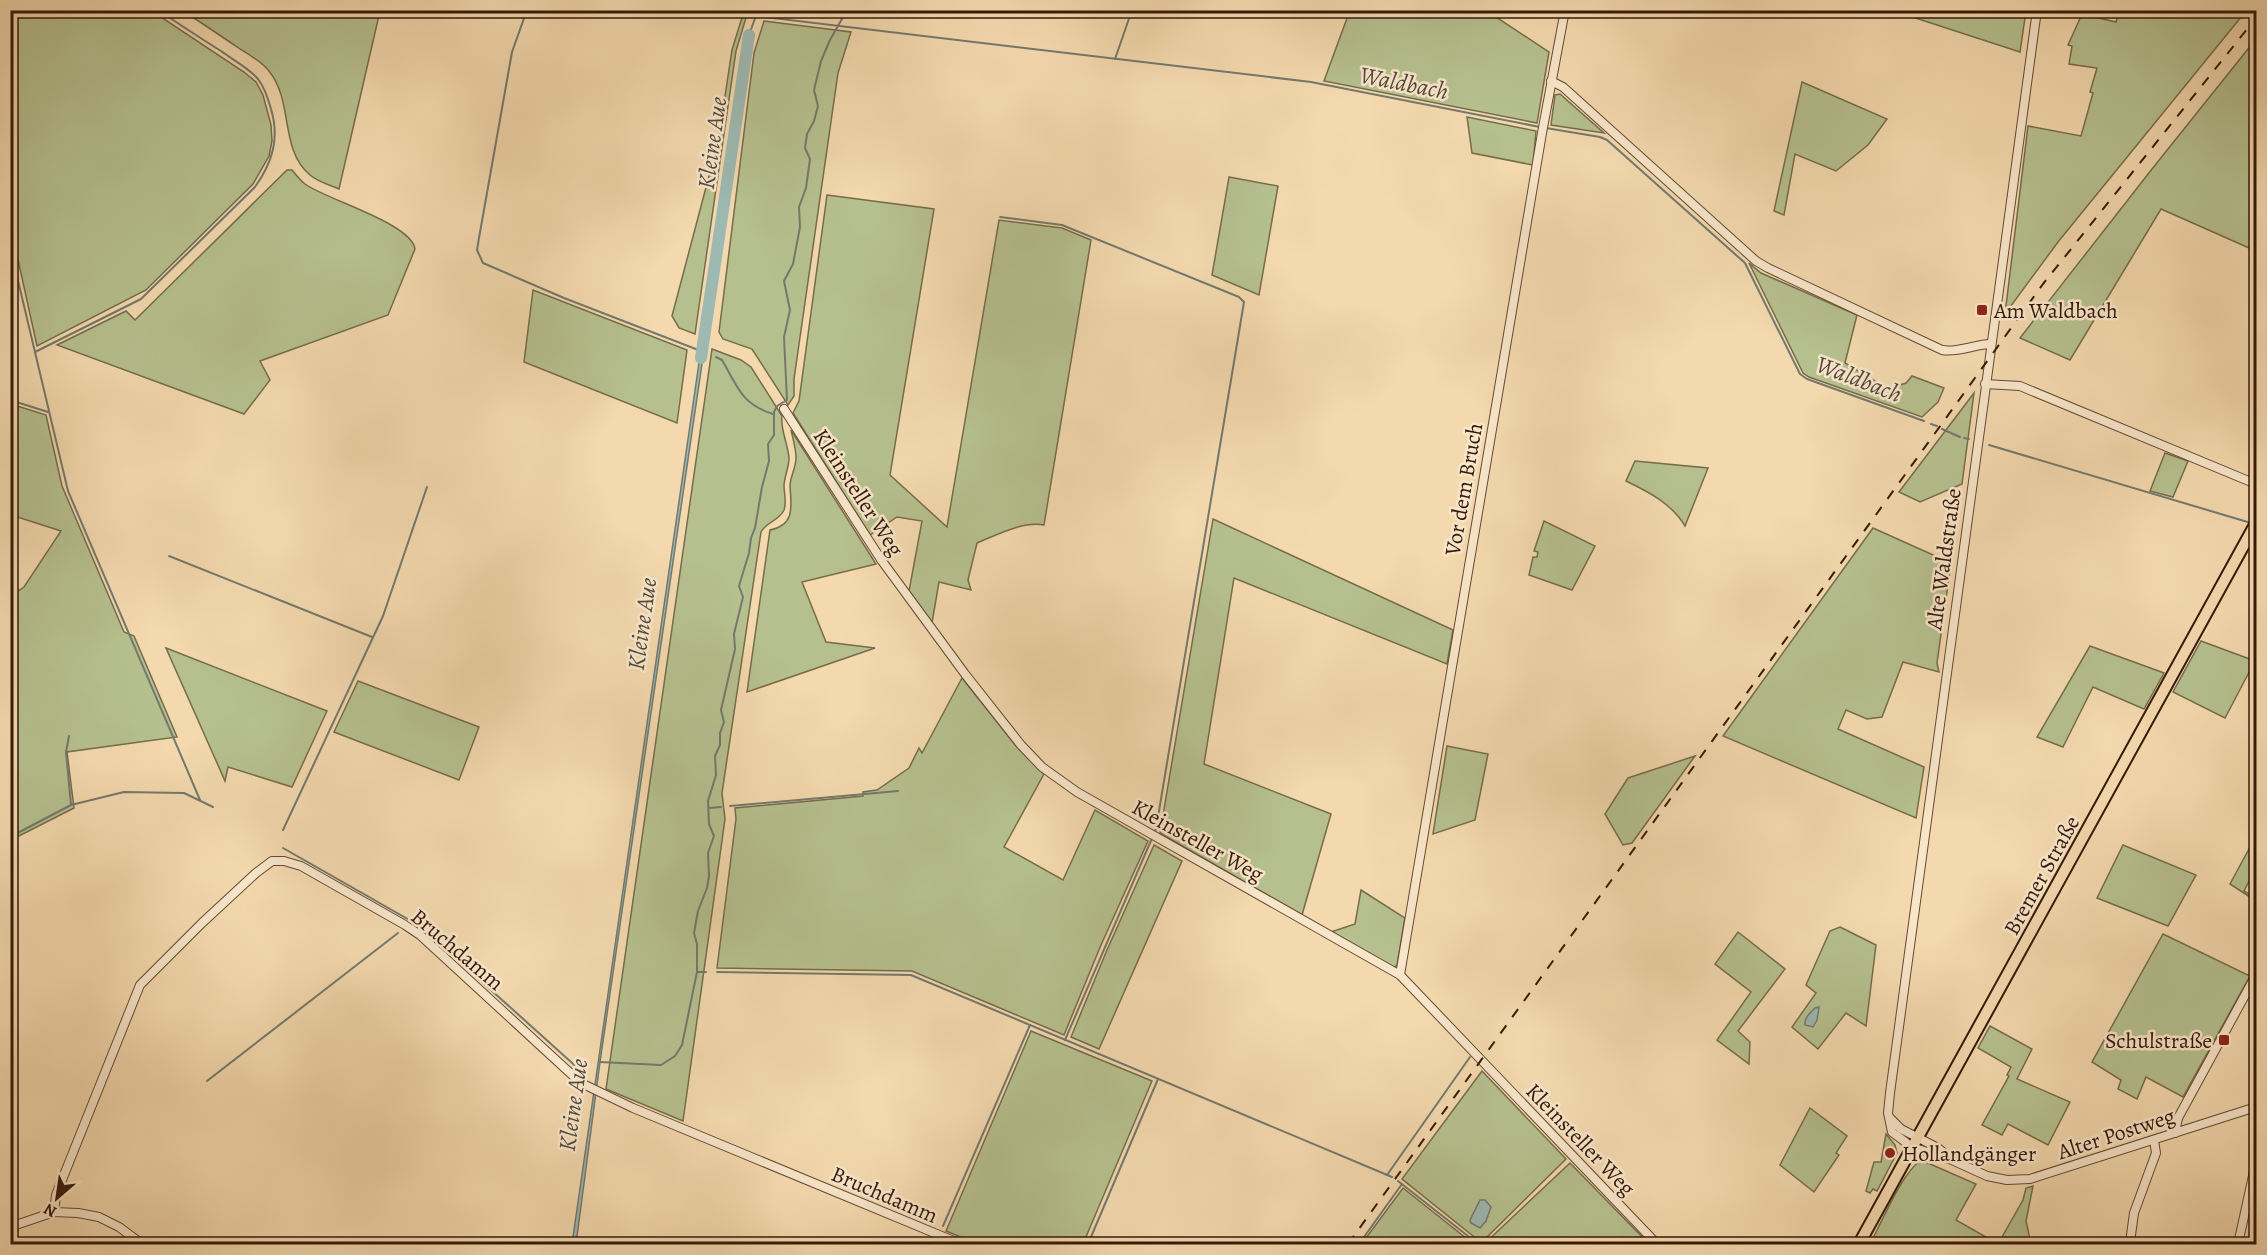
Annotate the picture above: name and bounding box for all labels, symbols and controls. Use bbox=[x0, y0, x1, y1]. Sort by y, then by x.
water label: Waldbach bbox=[1357, 59, 1451, 107]
water label: Kleine Aue bbox=[690, 94, 734, 191]
place label: Am Waldbach bbox=[1993, 296, 2118, 326]
marker: Am Waldbach bbox=[1975, 303, 1989, 317]
water label: Waldbach bbox=[1811, 348, 1907, 410]
street label: Vor dem Bruch bbox=[1437, 420, 1490, 559]
street label: Kleinsteller Weg bbox=[806, 423, 911, 562]
street label: Alte Waldstraße bbox=[1919, 486, 1969, 633]
water label: Kleine Aue bbox=[620, 575, 664, 672]
street label: Kleinsteller Weg bbox=[1126, 792, 1269, 889]
street label: Bremer Straße bbox=[1997, 810, 2087, 941]
street label: Bruchdamm bbox=[404, 902, 510, 998]
place label: Schulstraße bbox=[2105, 1026, 2212, 1056]
marker: Schulstraße bbox=[2217, 1033, 2231, 1047]
water label: Kleine Aue bbox=[551, 1056, 595, 1153]
street label: Kleinsteller Weg bbox=[1519, 1077, 1642, 1203]
street label: Alter Postweg bbox=[2053, 1101, 2179, 1167]
place label: Hollandgänger bbox=[1902, 1139, 2036, 1169]
marker: Hollandgänger bbox=[1883, 1146, 1897, 1160]
street label: Bruchdamm bbox=[827, 1159, 942, 1231]
north arrow bbox=[27, 1168, 87, 1228]
text: N bbox=[39, 1198, 61, 1223]

